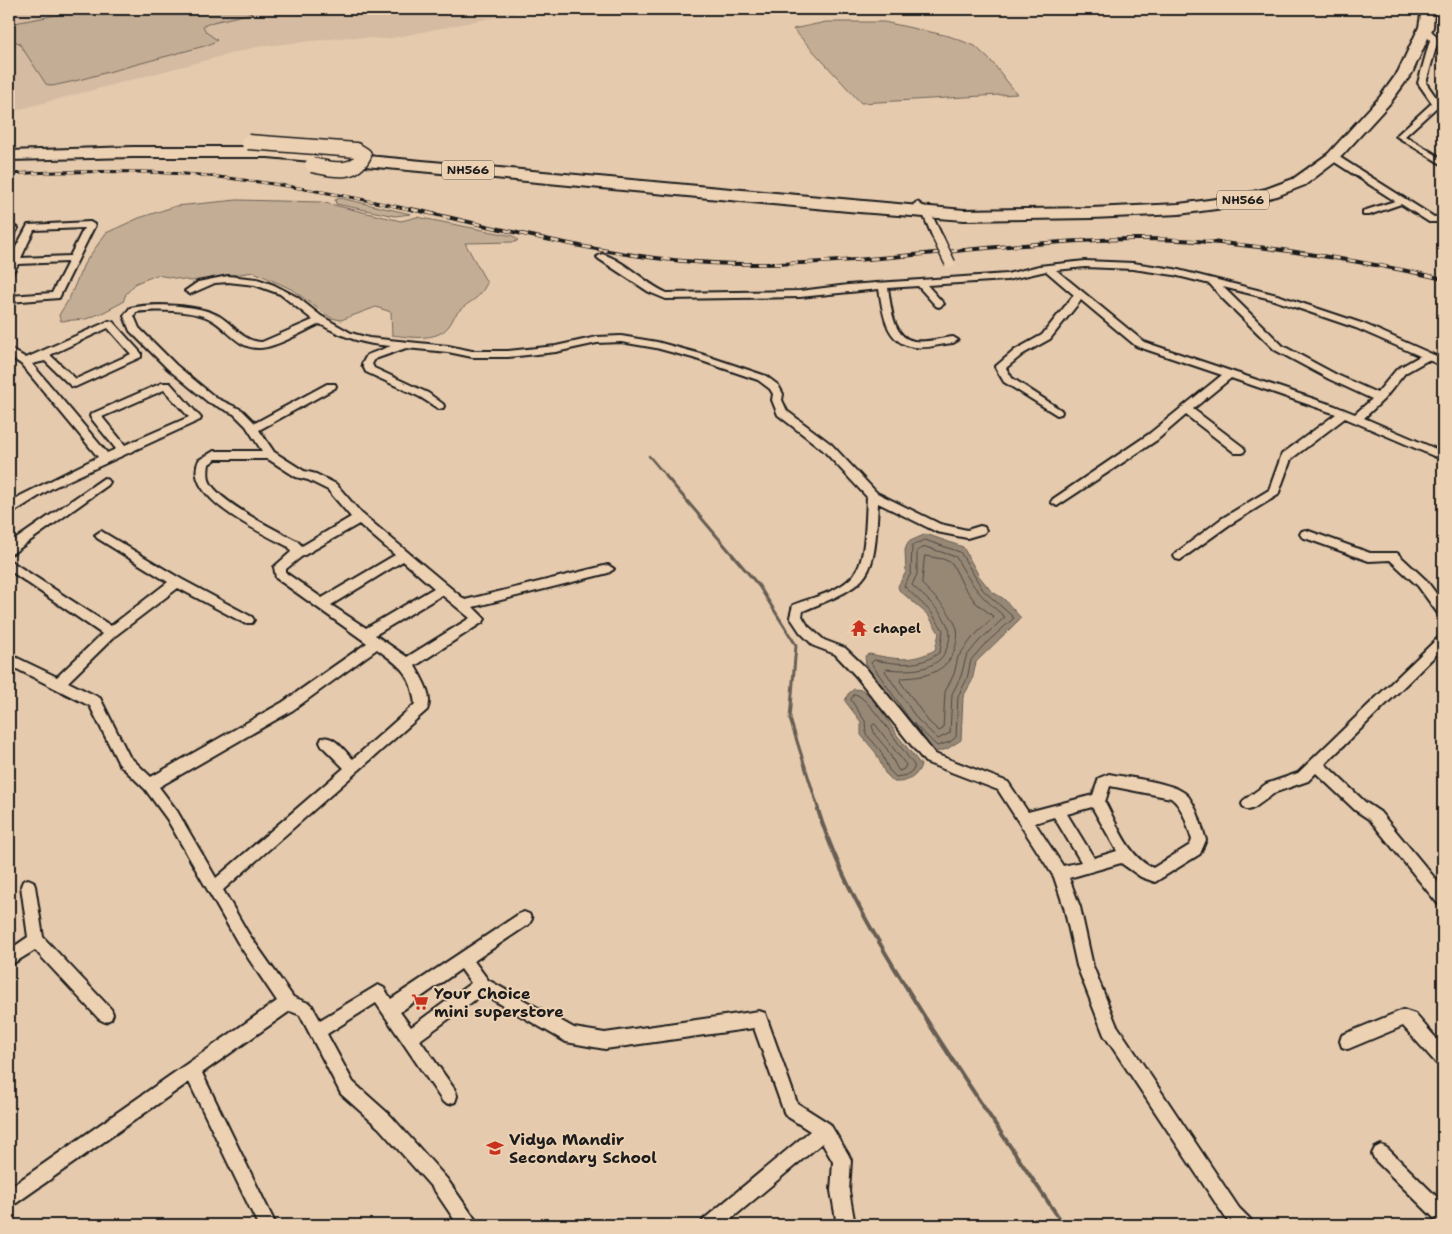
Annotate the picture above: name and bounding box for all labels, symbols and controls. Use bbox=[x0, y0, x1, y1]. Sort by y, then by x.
road number: NH566 bbox=[442, 160, 494, 180]
road number: NH566 bbox=[1217, 190, 1269, 210]
temple icon: chapel bbox=[849, 618, 869, 638]
place label: chapel bbox=[873, 619, 921, 637]
place label: Your Choice mini superstore bbox=[434, 983, 564, 1022]
supermarket icon: Your Choice mini superstore bbox=[410, 992, 430, 1012]
place label: Vidya Mandir Secondary School bbox=[509, 1129, 657, 1168]
school or university icon: Vidya Mandir Secondary School bbox=[485, 1138, 505, 1158]

